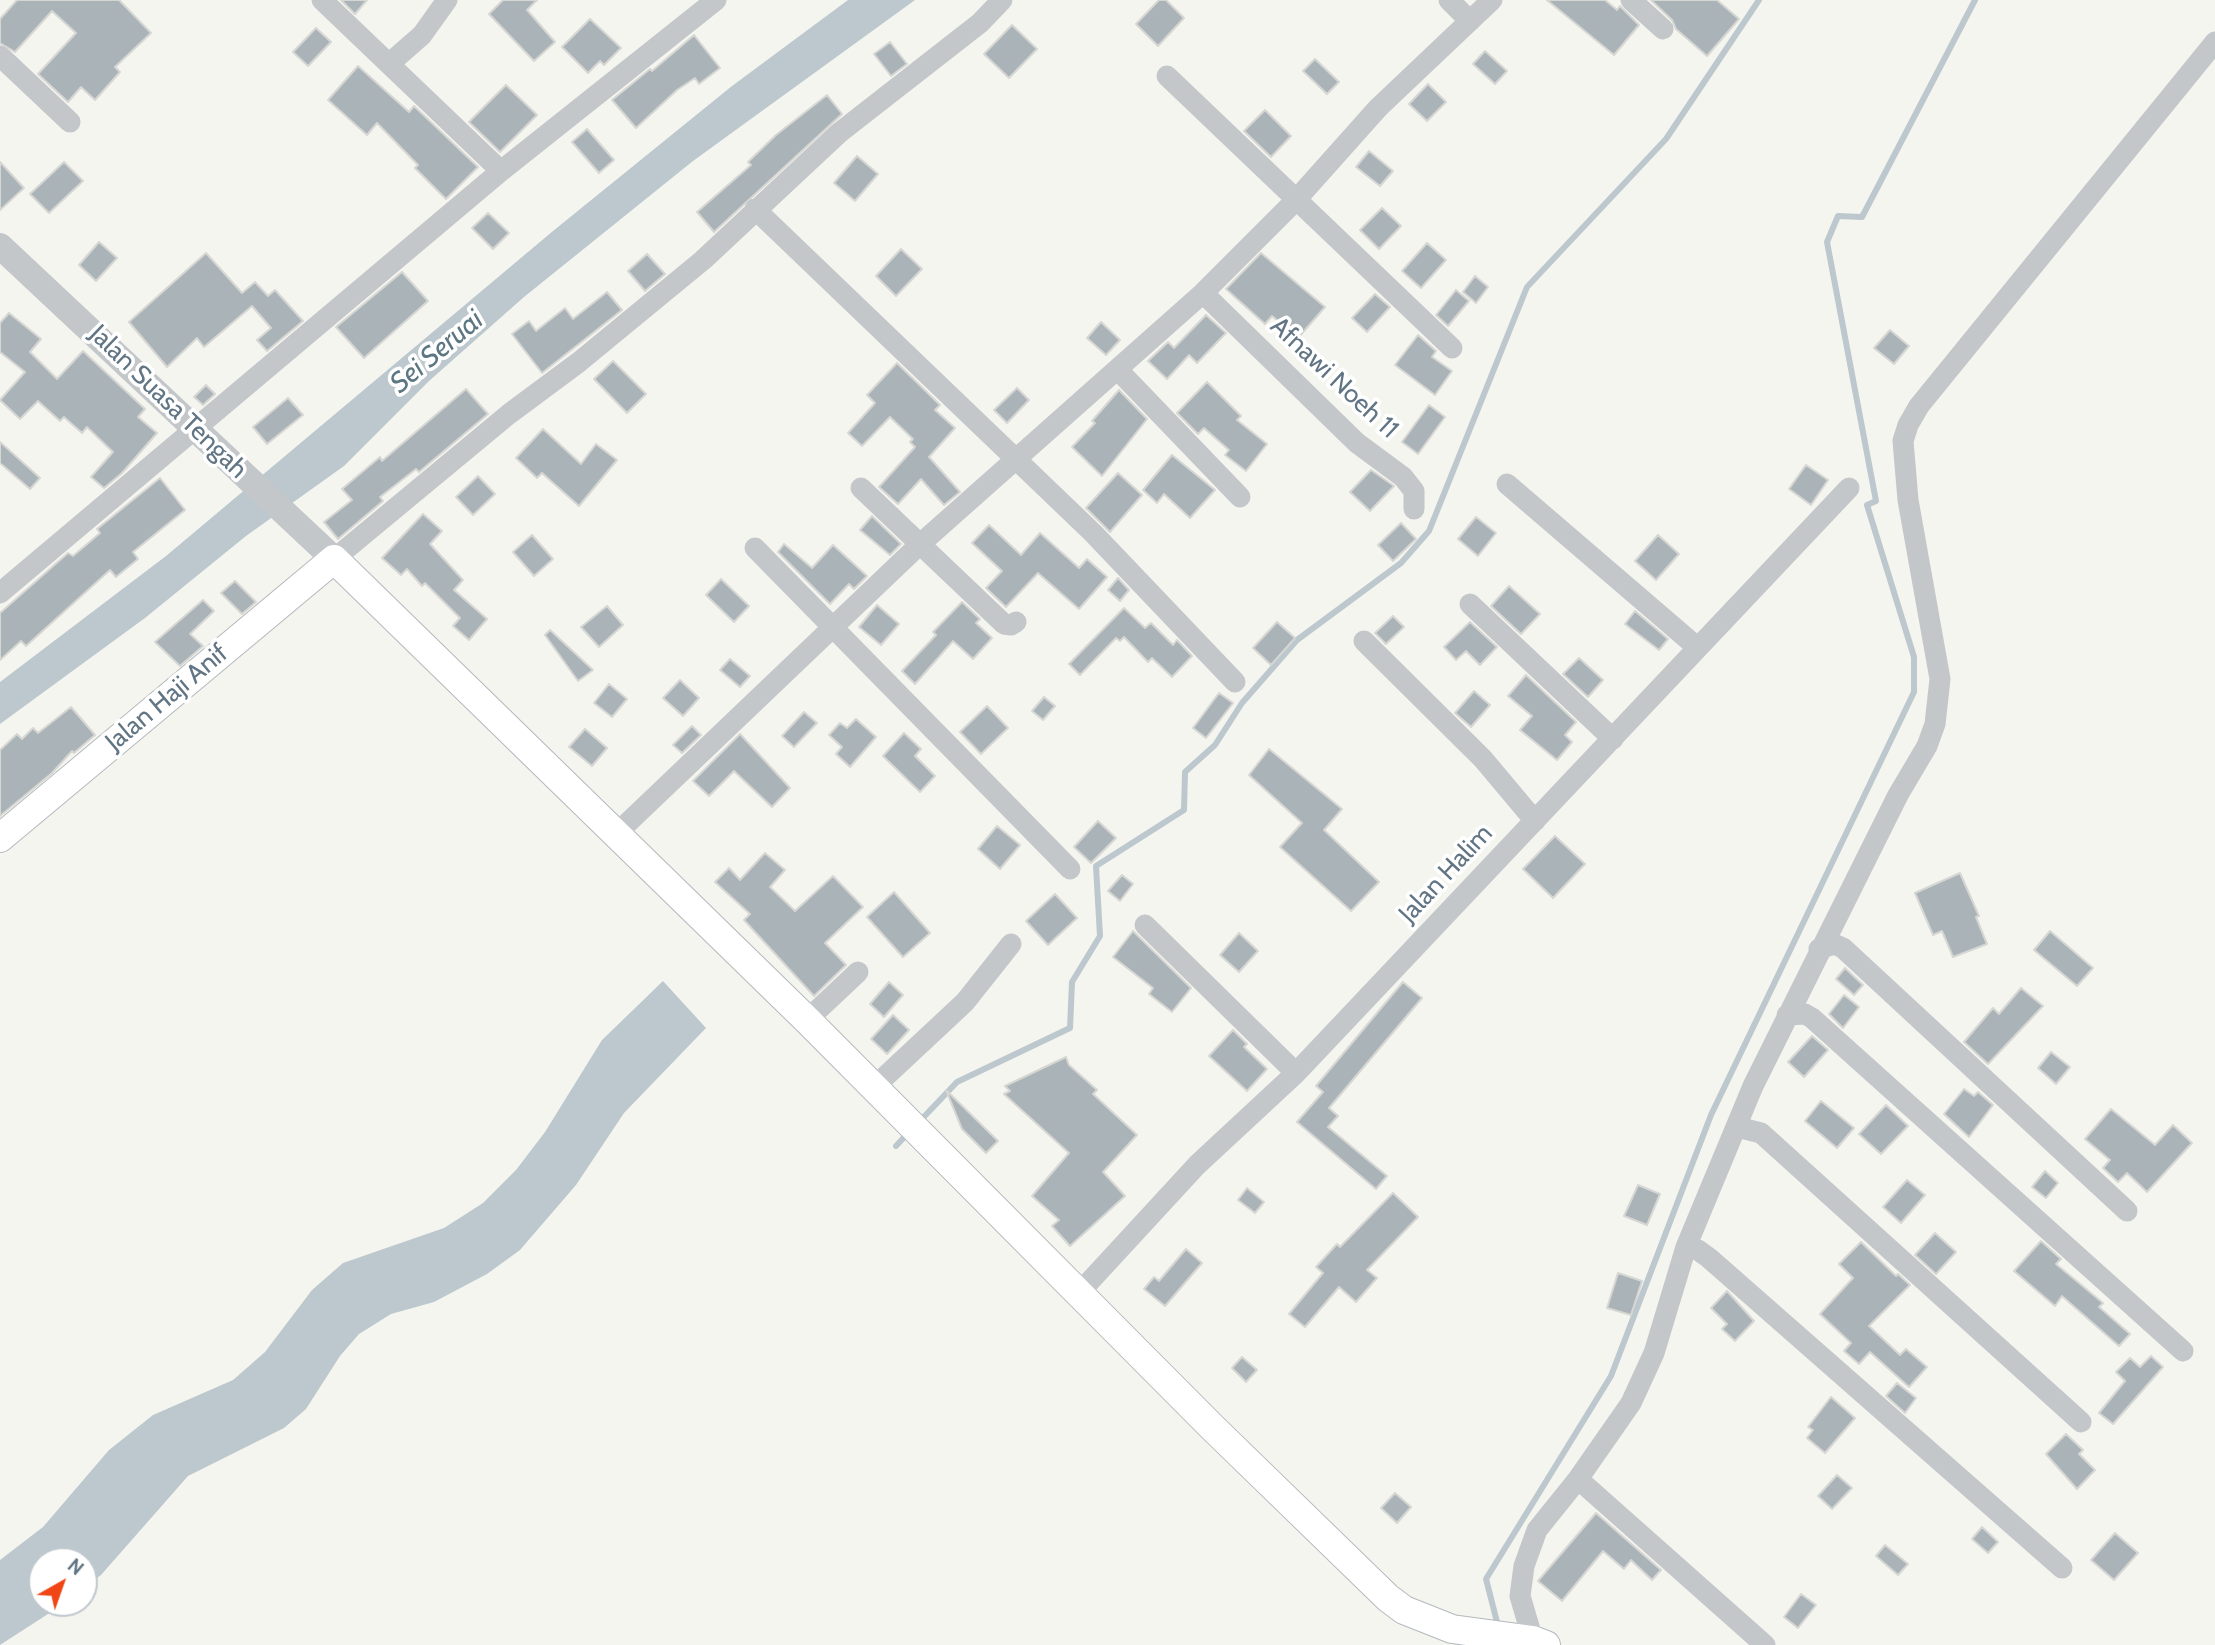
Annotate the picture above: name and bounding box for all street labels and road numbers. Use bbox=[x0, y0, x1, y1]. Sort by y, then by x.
street label: Afnawi Noeh 11 bbox=[1264, 311, 1404, 445]
street label: Jalan Suasa Tengah bbox=[83, 319, 253, 485]
street label: Jalan Haji Anif bbox=[100, 638, 234, 758]
street label: Jalan Halim bbox=[1393, 818, 1499, 930]

